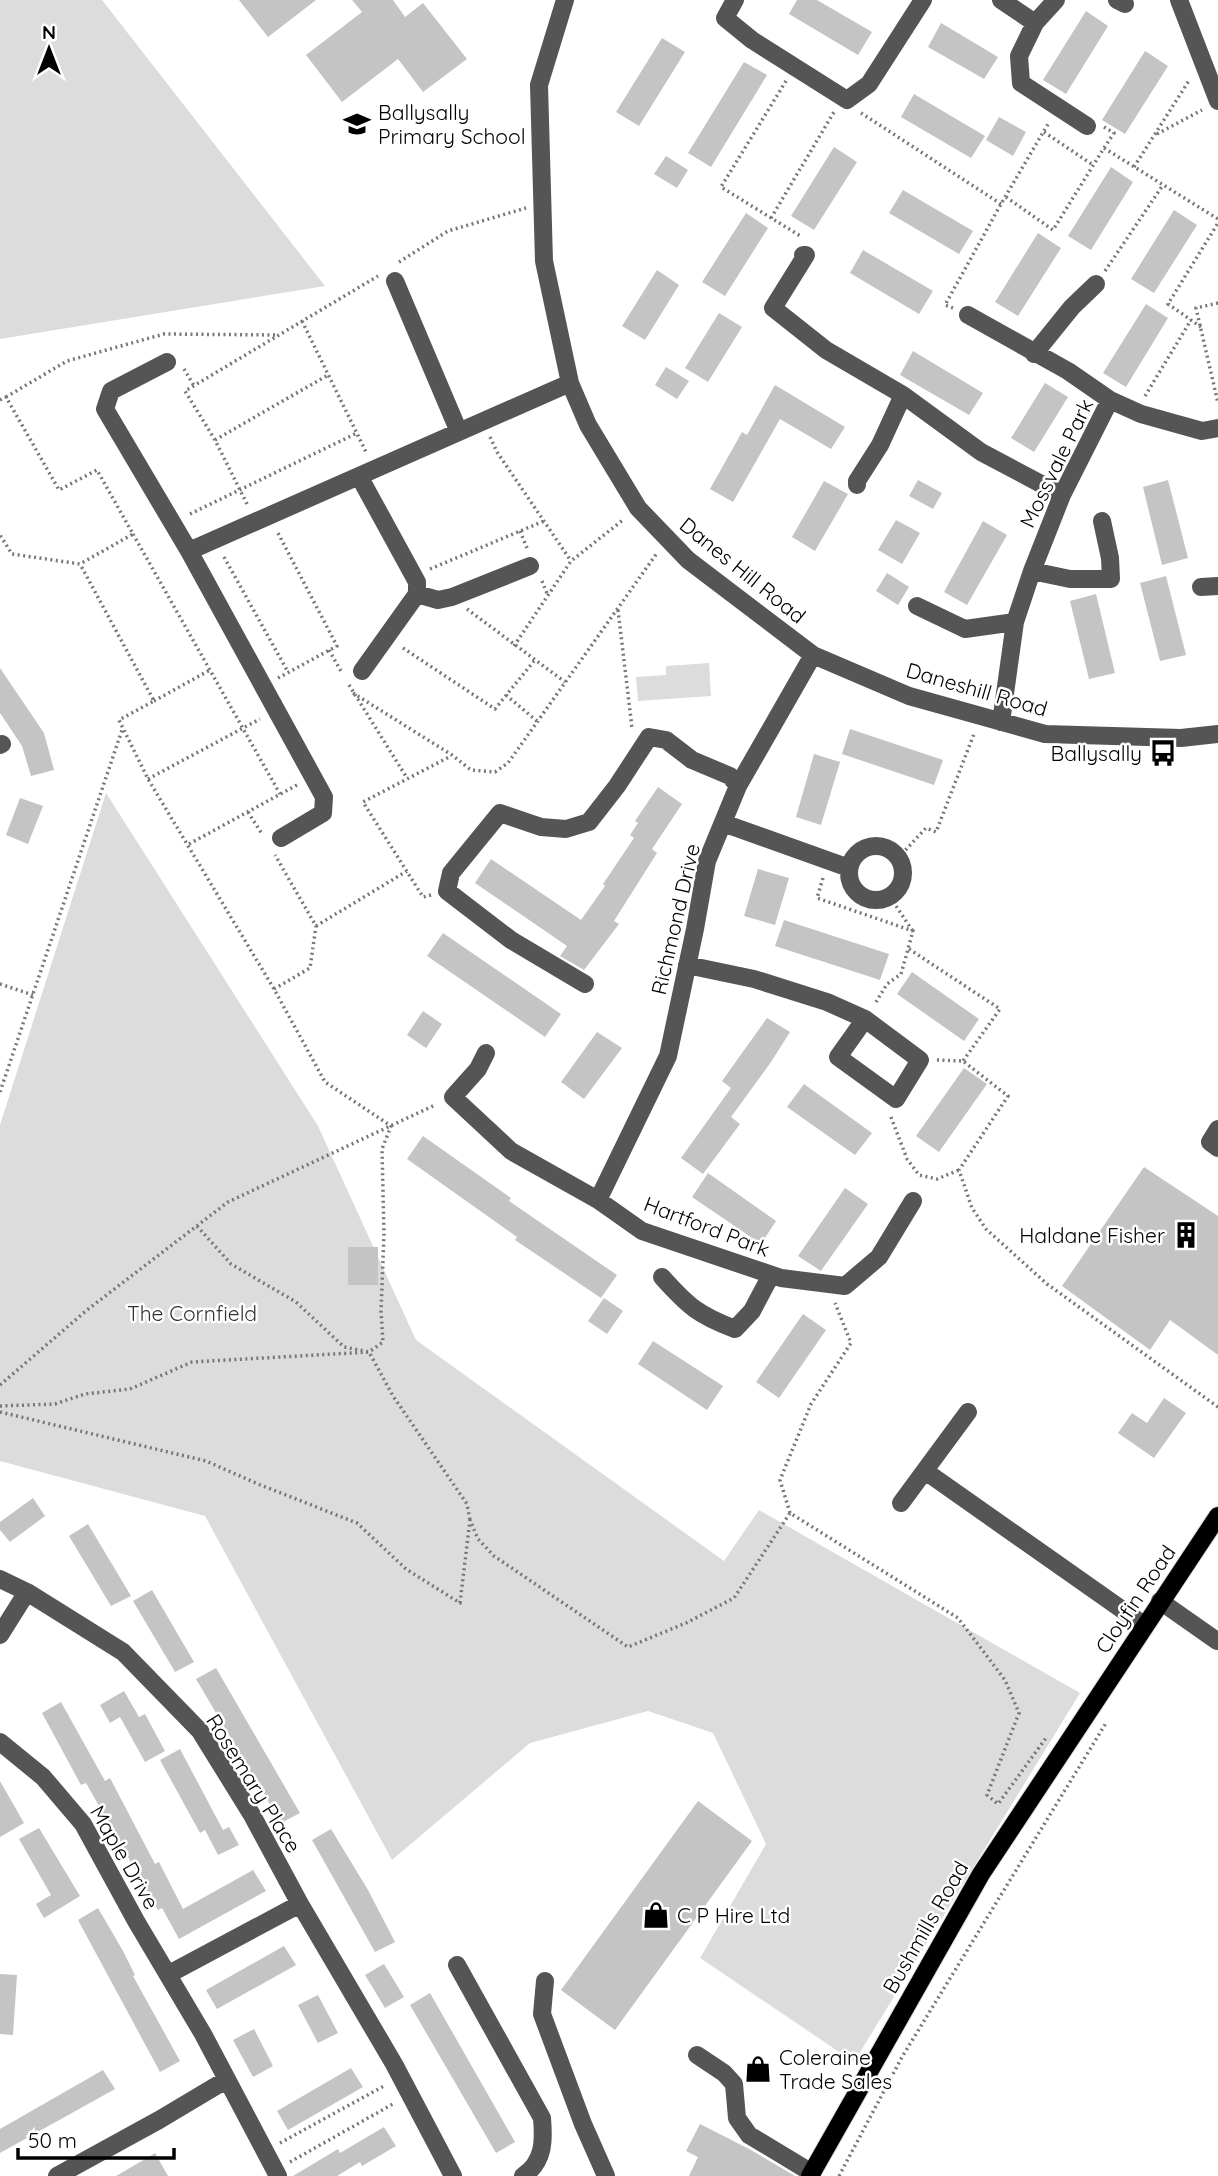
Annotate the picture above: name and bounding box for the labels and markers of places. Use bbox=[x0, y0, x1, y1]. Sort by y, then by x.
place label: Ballysally Primary School bbox=[378, 99, 526, 149]
school or university icon: Ballysally Primary School bbox=[342, 109, 372, 139]
bus stop icon: Ballysally bbox=[1148, 738, 1178, 768]
place label: Ballysally bbox=[1051, 740, 1142, 766]
building icon: Haldane Fisher bbox=[1171, 1220, 1201, 1250]
place label: Haldane Fisher bbox=[1019, 1222, 1165, 1248]
shop icon: C P Hire Ltd bbox=[641, 1900, 671, 1930]
place label: C P Hire Ltd bbox=[677, 1902, 790, 1928]
place label: Coleraine Trade Sales bbox=[779, 2044, 892, 2094]
shop icon: Coleraine Trade Sales bbox=[743, 2054, 773, 2084]

